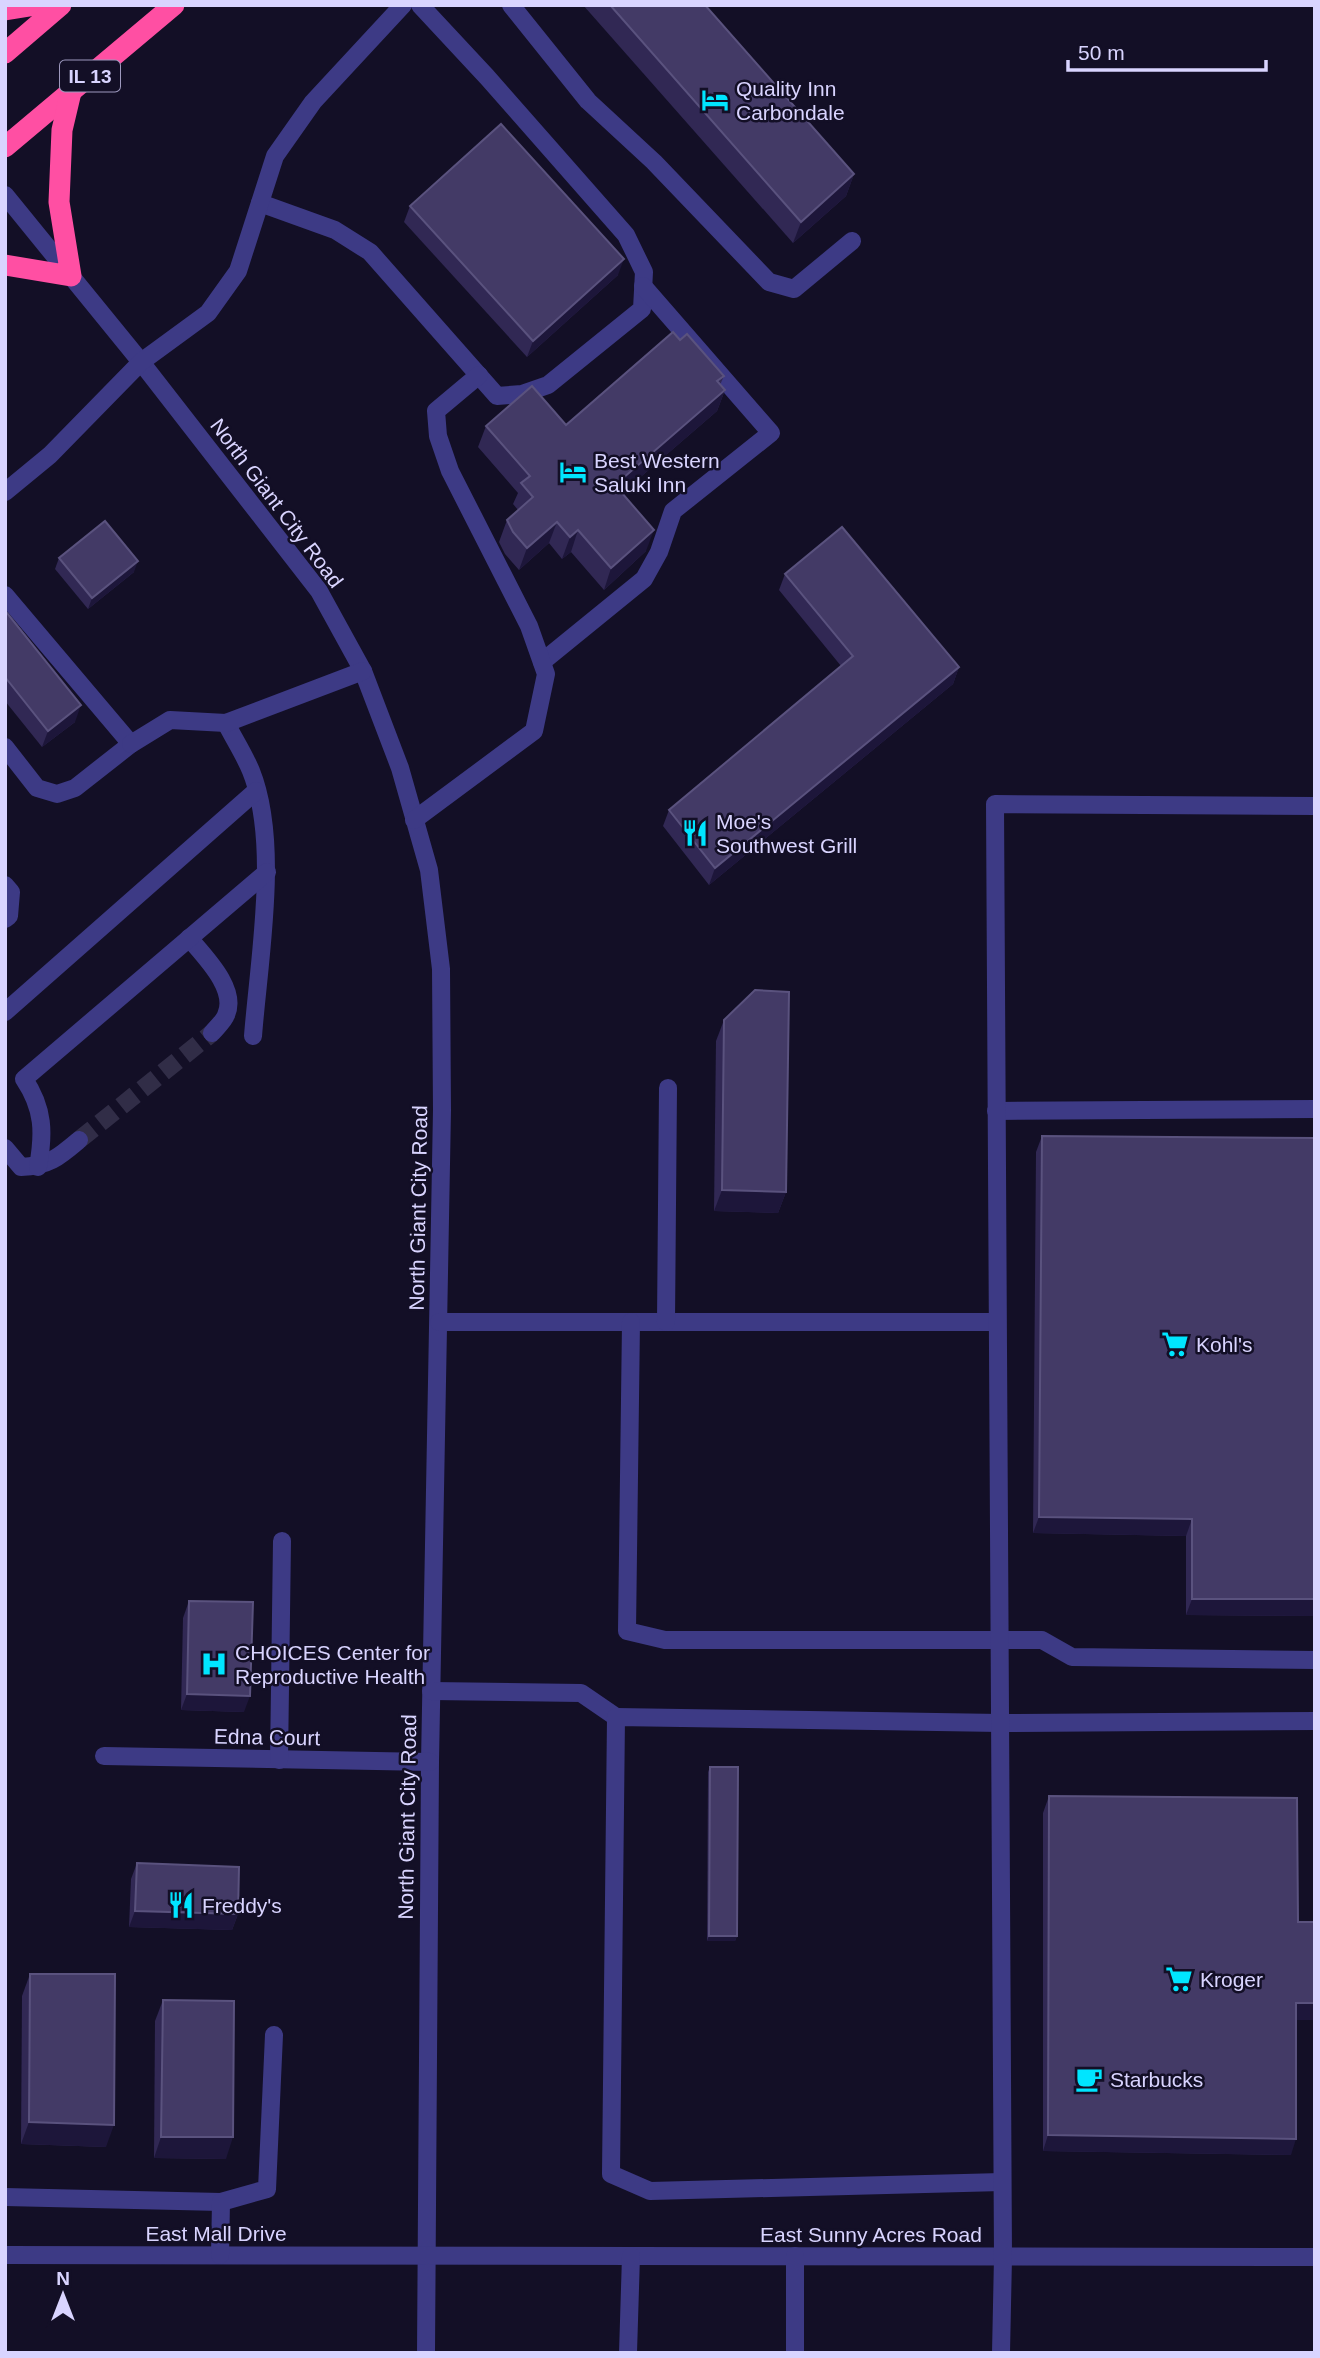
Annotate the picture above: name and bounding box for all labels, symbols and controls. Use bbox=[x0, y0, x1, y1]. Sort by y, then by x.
scale bar bbox=[1068, 28, 1266, 72]
text: 50 m bbox=[1078, 41, 1125, 64]
road number: IL 13 bbox=[60, 60, 120, 92]
place label: Quality Inn Carbondale bbox=[736, 77, 845, 124]
hotel icon: Quality Inn Carbondale bbox=[700, 85, 730, 115]
street label: North Giant City Road bbox=[206, 414, 348, 592]
place label: Best Western Saluki Inn bbox=[594, 449, 720, 496]
hotel icon: Best Western Saluki Inn bbox=[558, 457, 588, 487]
place label: Moe's Southwest Grill bbox=[716, 810, 857, 857]
restaurant icon: Moe's Southwest Grill bbox=[680, 818, 710, 848]
street label: North Giant City Road bbox=[405, 1105, 431, 1311]
supermarket icon: Kohl's bbox=[1160, 1329, 1190, 1359]
place label: Kohl's bbox=[1196, 1333, 1253, 1356]
place label: CHOICES Center for Reproductive Health bbox=[235, 1641, 430, 1688]
hospital icon: CHOICES Center for Reproductive Health bbox=[199, 1649, 229, 1679]
street label: North Giant City Road bbox=[394, 1714, 420, 1920]
street label: Edna Court bbox=[214, 1725, 320, 1749]
restaurant icon: Freddy's bbox=[166, 1890, 196, 1920]
place label: Freddy's bbox=[202, 1894, 282, 1917]
supermarket icon: Kroger bbox=[1164, 1964, 1194, 1994]
place label: Kroger bbox=[1200, 1968, 1263, 1991]
cafe icon: Starbucks bbox=[1074, 2064, 1104, 2094]
place label: Starbucks bbox=[1110, 2068, 1203, 2091]
street label: East Mall Drive bbox=[145, 2222, 287, 2245]
street label: East Sunny Acres Road bbox=[760, 2223, 982, 2246]
north arrow bbox=[28, 2260, 98, 2330]
text: N bbox=[56, 2268, 70, 2289]

